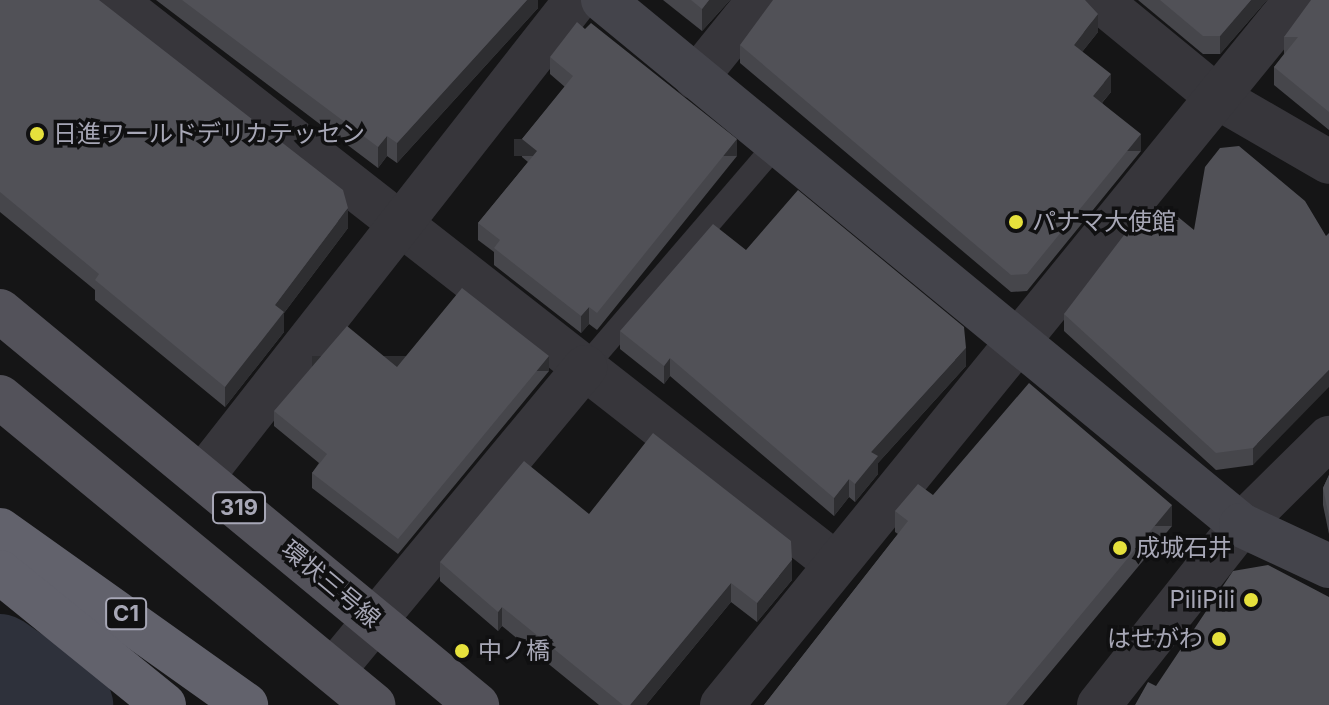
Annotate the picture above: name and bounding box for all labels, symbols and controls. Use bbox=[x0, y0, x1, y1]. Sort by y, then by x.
place label: 日進ワールドデリカテッセン bbox=[53, 120, 365, 148]
marker: 日進ワールドデリカテッセン bbox=[28, 125, 46, 143]
place label: パナマ大使館 bbox=[1032, 208, 1176, 236]
marker: パナマ大使館 bbox=[1007, 213, 1025, 231]
road number: 319 bbox=[211, 490, 267, 526]
street label: 環状三号線 bbox=[276, 534, 386, 634]
place label: 成城石井 bbox=[1136, 534, 1232, 562]
marker: 成城石井 bbox=[1111, 539, 1129, 557]
place label: PiliPili bbox=[1169, 586, 1235, 614]
marker: PiliPili bbox=[1242, 591, 1260, 609]
road number: C1 bbox=[104, 596, 148, 632]
place label: はせがわ bbox=[1107, 625, 1203, 653]
marker: はせがわ bbox=[1210, 630, 1228, 648]
place label: 中ノ橋 bbox=[478, 637, 550, 665]
marker: 中ノ橋 bbox=[453, 642, 471, 660]

